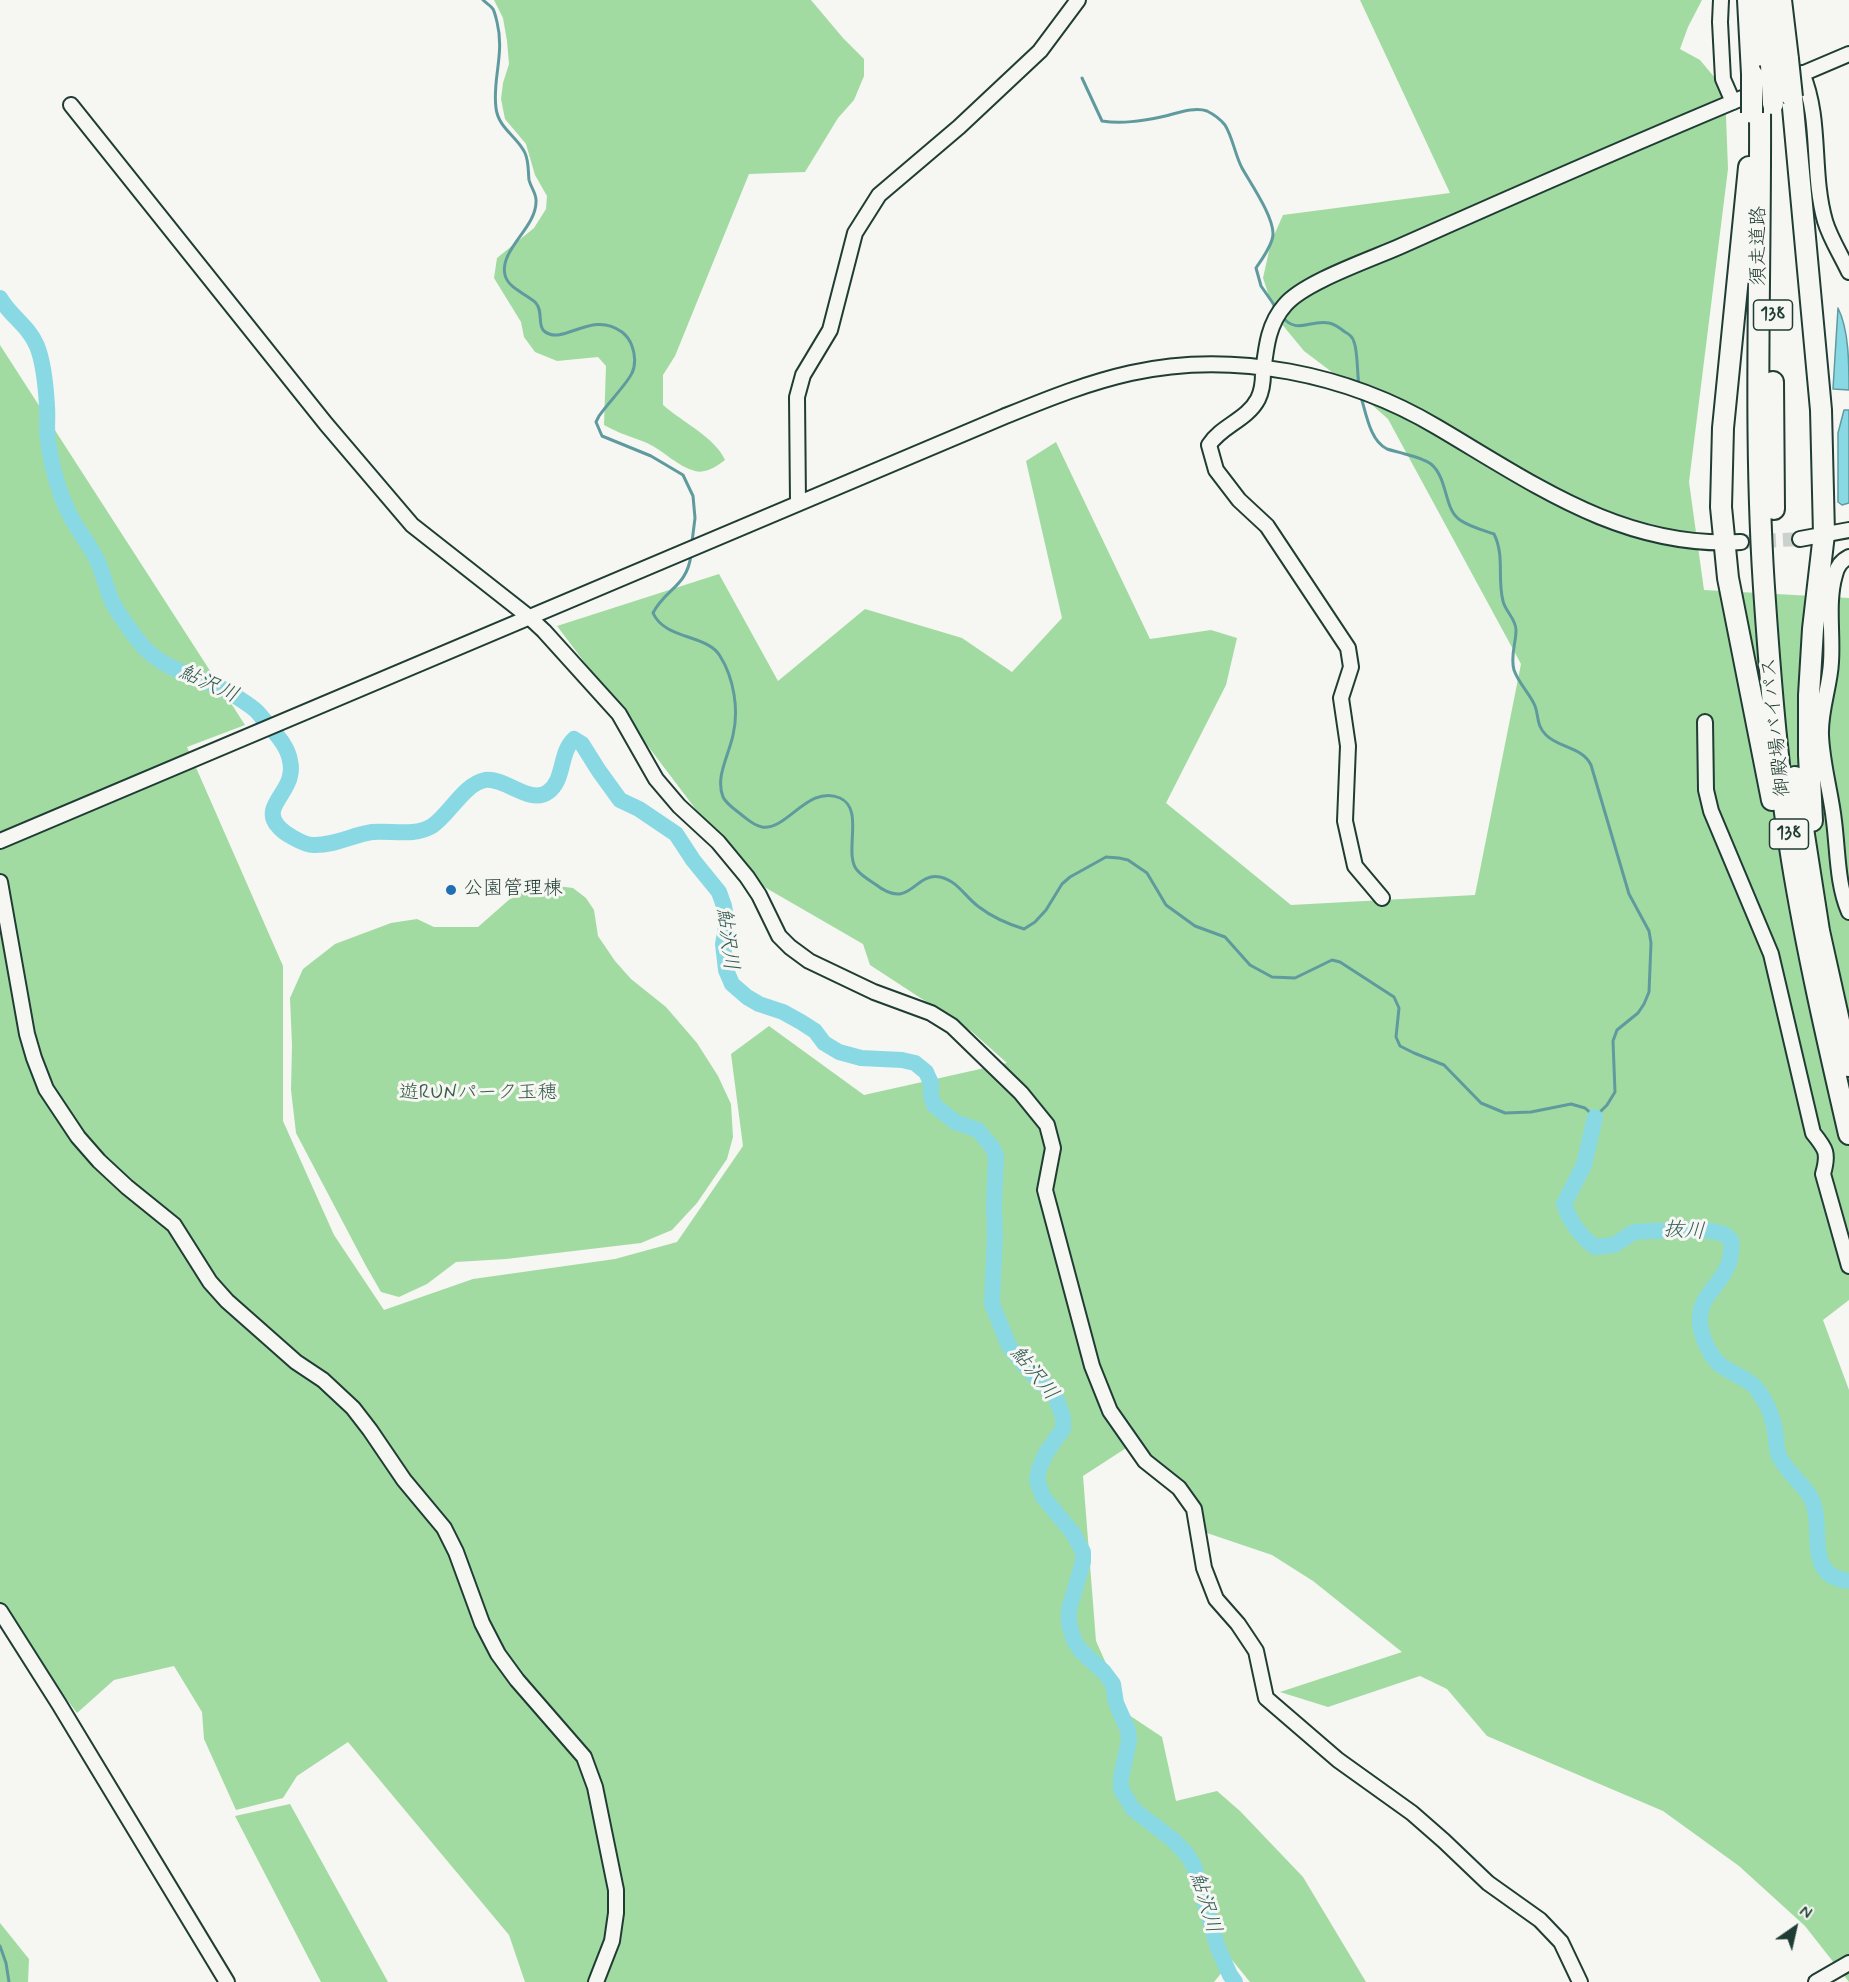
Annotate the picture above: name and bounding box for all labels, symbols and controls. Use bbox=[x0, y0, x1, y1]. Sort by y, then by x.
street label: 須走道路 bbox=[1748, 206, 1772, 286]
road number: 138 bbox=[1754, 300, 1792, 330]
street label: 御殿場バイパス bbox=[1758, 656, 1796, 798]
water label: 鮎沢川 bbox=[174, 660, 242, 710]
road number: 138 bbox=[1770, 819, 1808, 849]
place label: 公園管理棟 bbox=[463, 878, 563, 902]
marker: 公園管理棟 bbox=[444, 883, 458, 897]
water label: 鮎沢川 bbox=[710, 906, 742, 972]
park label: 遊RUNパーク玉穂 bbox=[399, 1082, 557, 1106]
water label: 抜川 bbox=[1662, 1218, 1706, 1246]
water label: 鮎沢川 bbox=[1003, 1342, 1063, 1406]
water label: 鮎沢川 bbox=[1183, 1869, 1225, 1937]
north arrow bbox=[1765, 1898, 1825, 1958]
text: N bbox=[1795, 1901, 1816, 1924]

